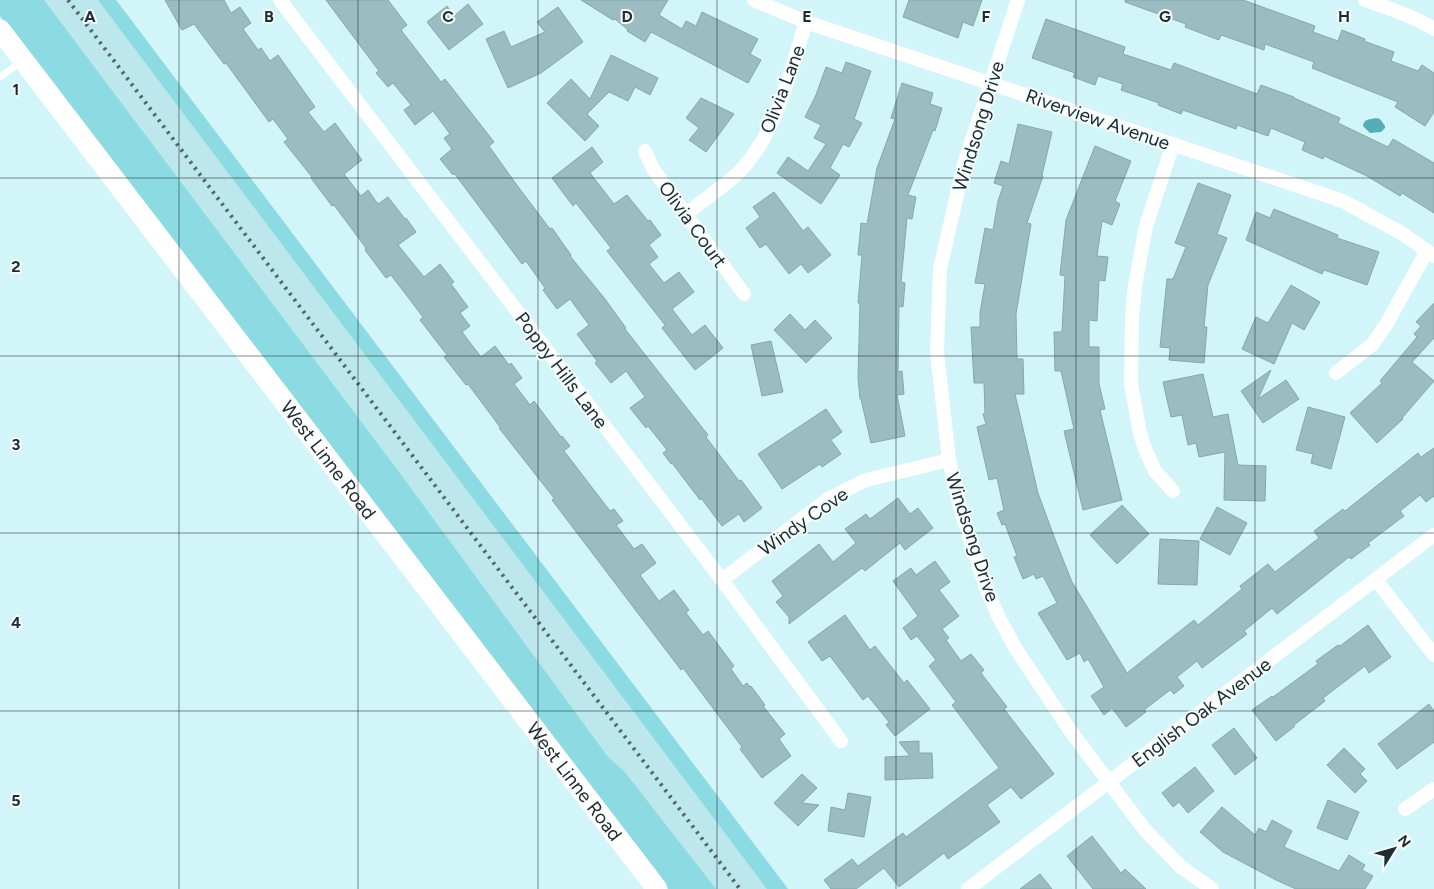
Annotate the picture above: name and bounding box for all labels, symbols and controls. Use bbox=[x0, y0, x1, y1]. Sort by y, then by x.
text: A bbox=[84, 7, 96, 26]
text: B bbox=[264, 7, 274, 26]
text: C bbox=[442, 7, 454, 26]
text: D bbox=[621, 7, 633, 26]
text: E bbox=[802, 7, 812, 26]
text: F bbox=[982, 7, 991, 26]
text: G bbox=[1159, 7, 1171, 26]
text: H bbox=[1338, 7, 1350, 26]
street label: Olivia Lane bbox=[755, 42, 810, 137]
street label: Windsong Drive bbox=[948, 58, 1009, 194]
text: 1 bbox=[13, 80, 19, 99]
street label: Riverview Avenue bbox=[1023, 84, 1173, 155]
street label: Olivia Court bbox=[654, 177, 732, 272]
text: 2 bbox=[11, 257, 21, 276]
street label: Poppy Hills Lane bbox=[510, 308, 613, 433]
street label: West Linne Road bbox=[276, 396, 381, 524]
text: 3 bbox=[12, 435, 21, 454]
street label: Windsong Drive bbox=[941, 470, 1004, 605]
street label: Windy Cove bbox=[754, 482, 852, 561]
text: 4 bbox=[11, 613, 21, 632]
street label: English Oak Avenue bbox=[1127, 653, 1275, 772]
street label: West Linne Road bbox=[522, 718, 627, 845]
text: 5 bbox=[11, 791, 21, 810]
north arrow bbox=[1369, 824, 1419, 874]
text: N bbox=[1394, 832, 1414, 851]

